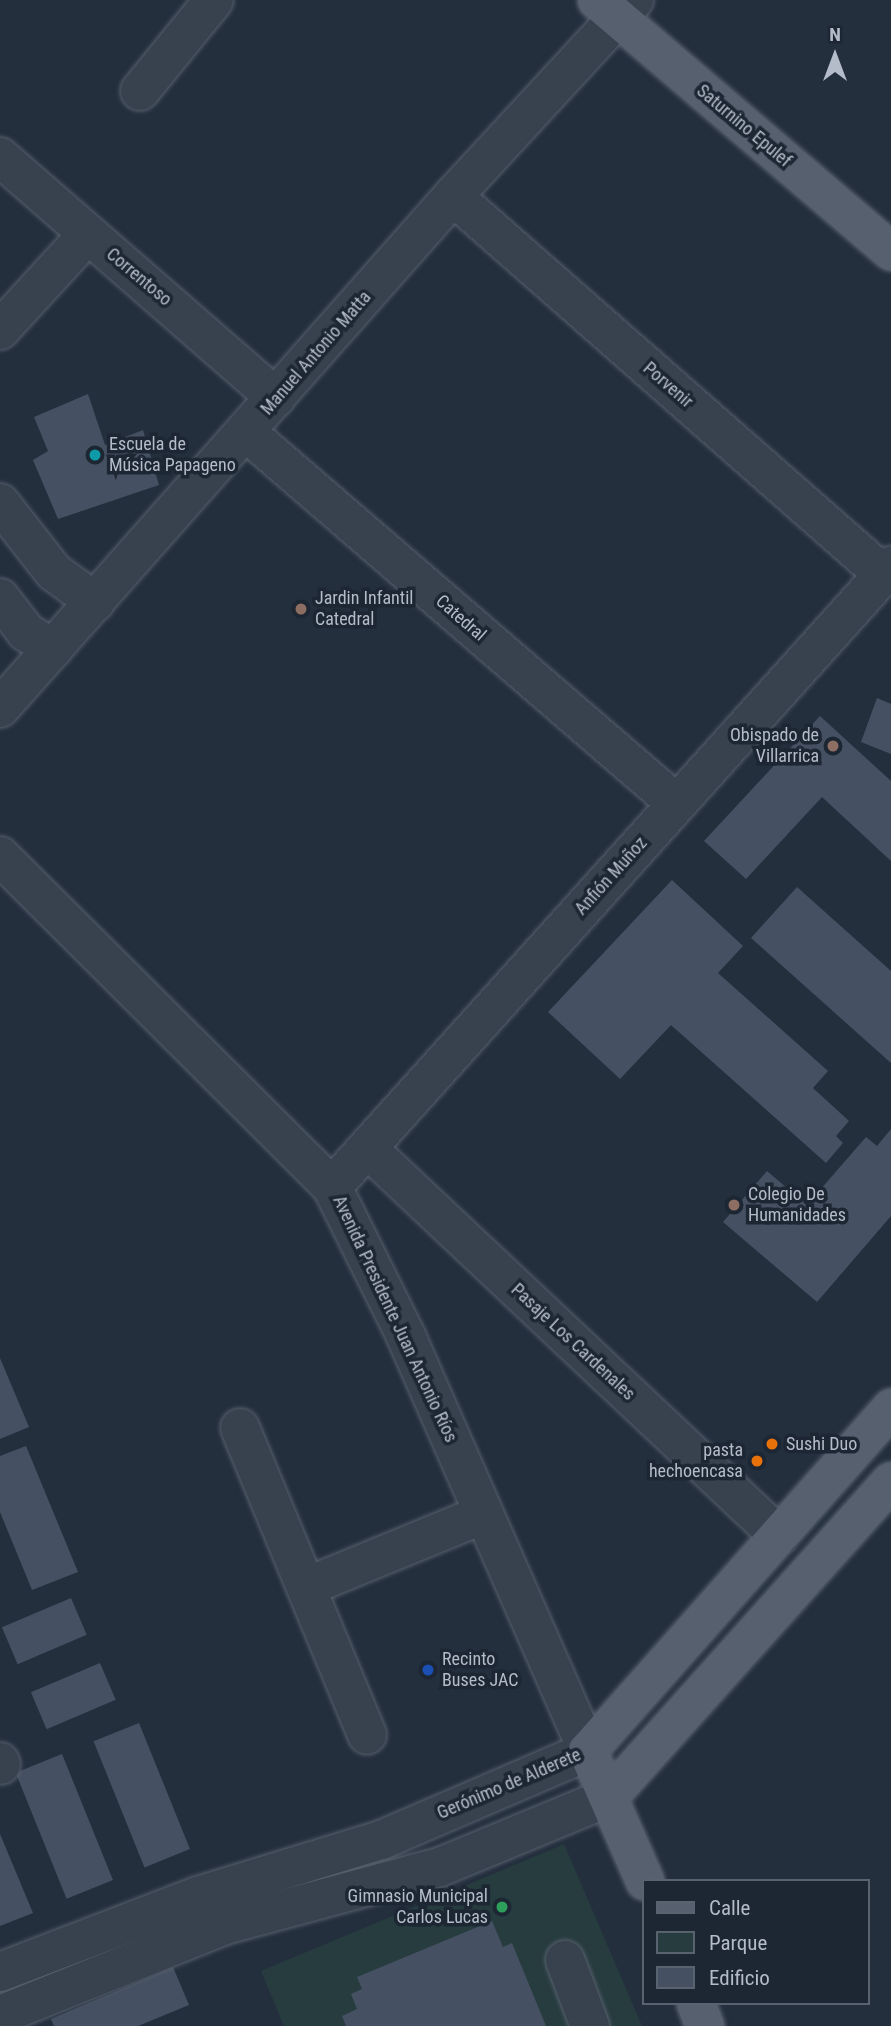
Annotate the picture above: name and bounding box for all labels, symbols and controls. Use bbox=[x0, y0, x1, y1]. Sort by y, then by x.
north arrow bbox=[800, 21, 870, 91]
text: N bbox=[829, 23, 841, 46]
street label: Saturnino Epulef bbox=[692, 80, 796, 172]
street label: Correntoso bbox=[102, 243, 176, 311]
street label: Manuel Antonio Matta bbox=[256, 287, 376, 419]
street label: Porvenir bbox=[639, 358, 697, 412]
place label: Escuela de Música Papageno bbox=[109, 434, 236, 476]
marker: Escuela de Música Papageno bbox=[87, 447, 103, 463]
place label: Jardin Infantil Catedral bbox=[315, 588, 413, 630]
street label: Catedral bbox=[431, 590, 491, 646]
marker: Jardin Infantil Catedral bbox=[293, 601, 309, 617]
place label: Obispado de Villarrica bbox=[730, 725, 819, 768]
marker: Obispado de Villarrica bbox=[825, 738, 841, 754]
street label: Anfión Muñoz bbox=[570, 833, 652, 919]
place label: Colegio De Humanidades bbox=[748, 1184, 846, 1226]
street label: Avenida Presidente Juan Antonio Ríos bbox=[328, 1192, 462, 1446]
marker: Colegio De Humanidades bbox=[726, 1197, 742, 1213]
street label: Pasaje Los Cardenales bbox=[507, 1279, 639, 1405]
place label: Sushi Duo bbox=[786, 1433, 857, 1455]
marker: Sushi Duo bbox=[764, 1436, 780, 1452]
place label: pasta hechoencasa bbox=[649, 1440, 743, 1482]
marker: pasta hechoencasa bbox=[749, 1453, 765, 1469]
place label: Recinto Buses JAC bbox=[442, 1649, 519, 1692]
marker: Recinto Buses JAC bbox=[420, 1662, 436, 1678]
street label: Gerónimo de Alderete bbox=[434, 1744, 584, 1824]
legend bbox=[642, 1879, 870, 2005]
place label: Gimnasio Municipal Carlos Lucas bbox=[348, 1886, 488, 1928]
text: Calle bbox=[709, 1896, 750, 1920]
marker: Gimnasio Municipal Carlos Lucas bbox=[494, 1899, 510, 1915]
text: Parque bbox=[709, 1931, 767, 1955]
text: Edificio bbox=[709, 1966, 770, 1990]

